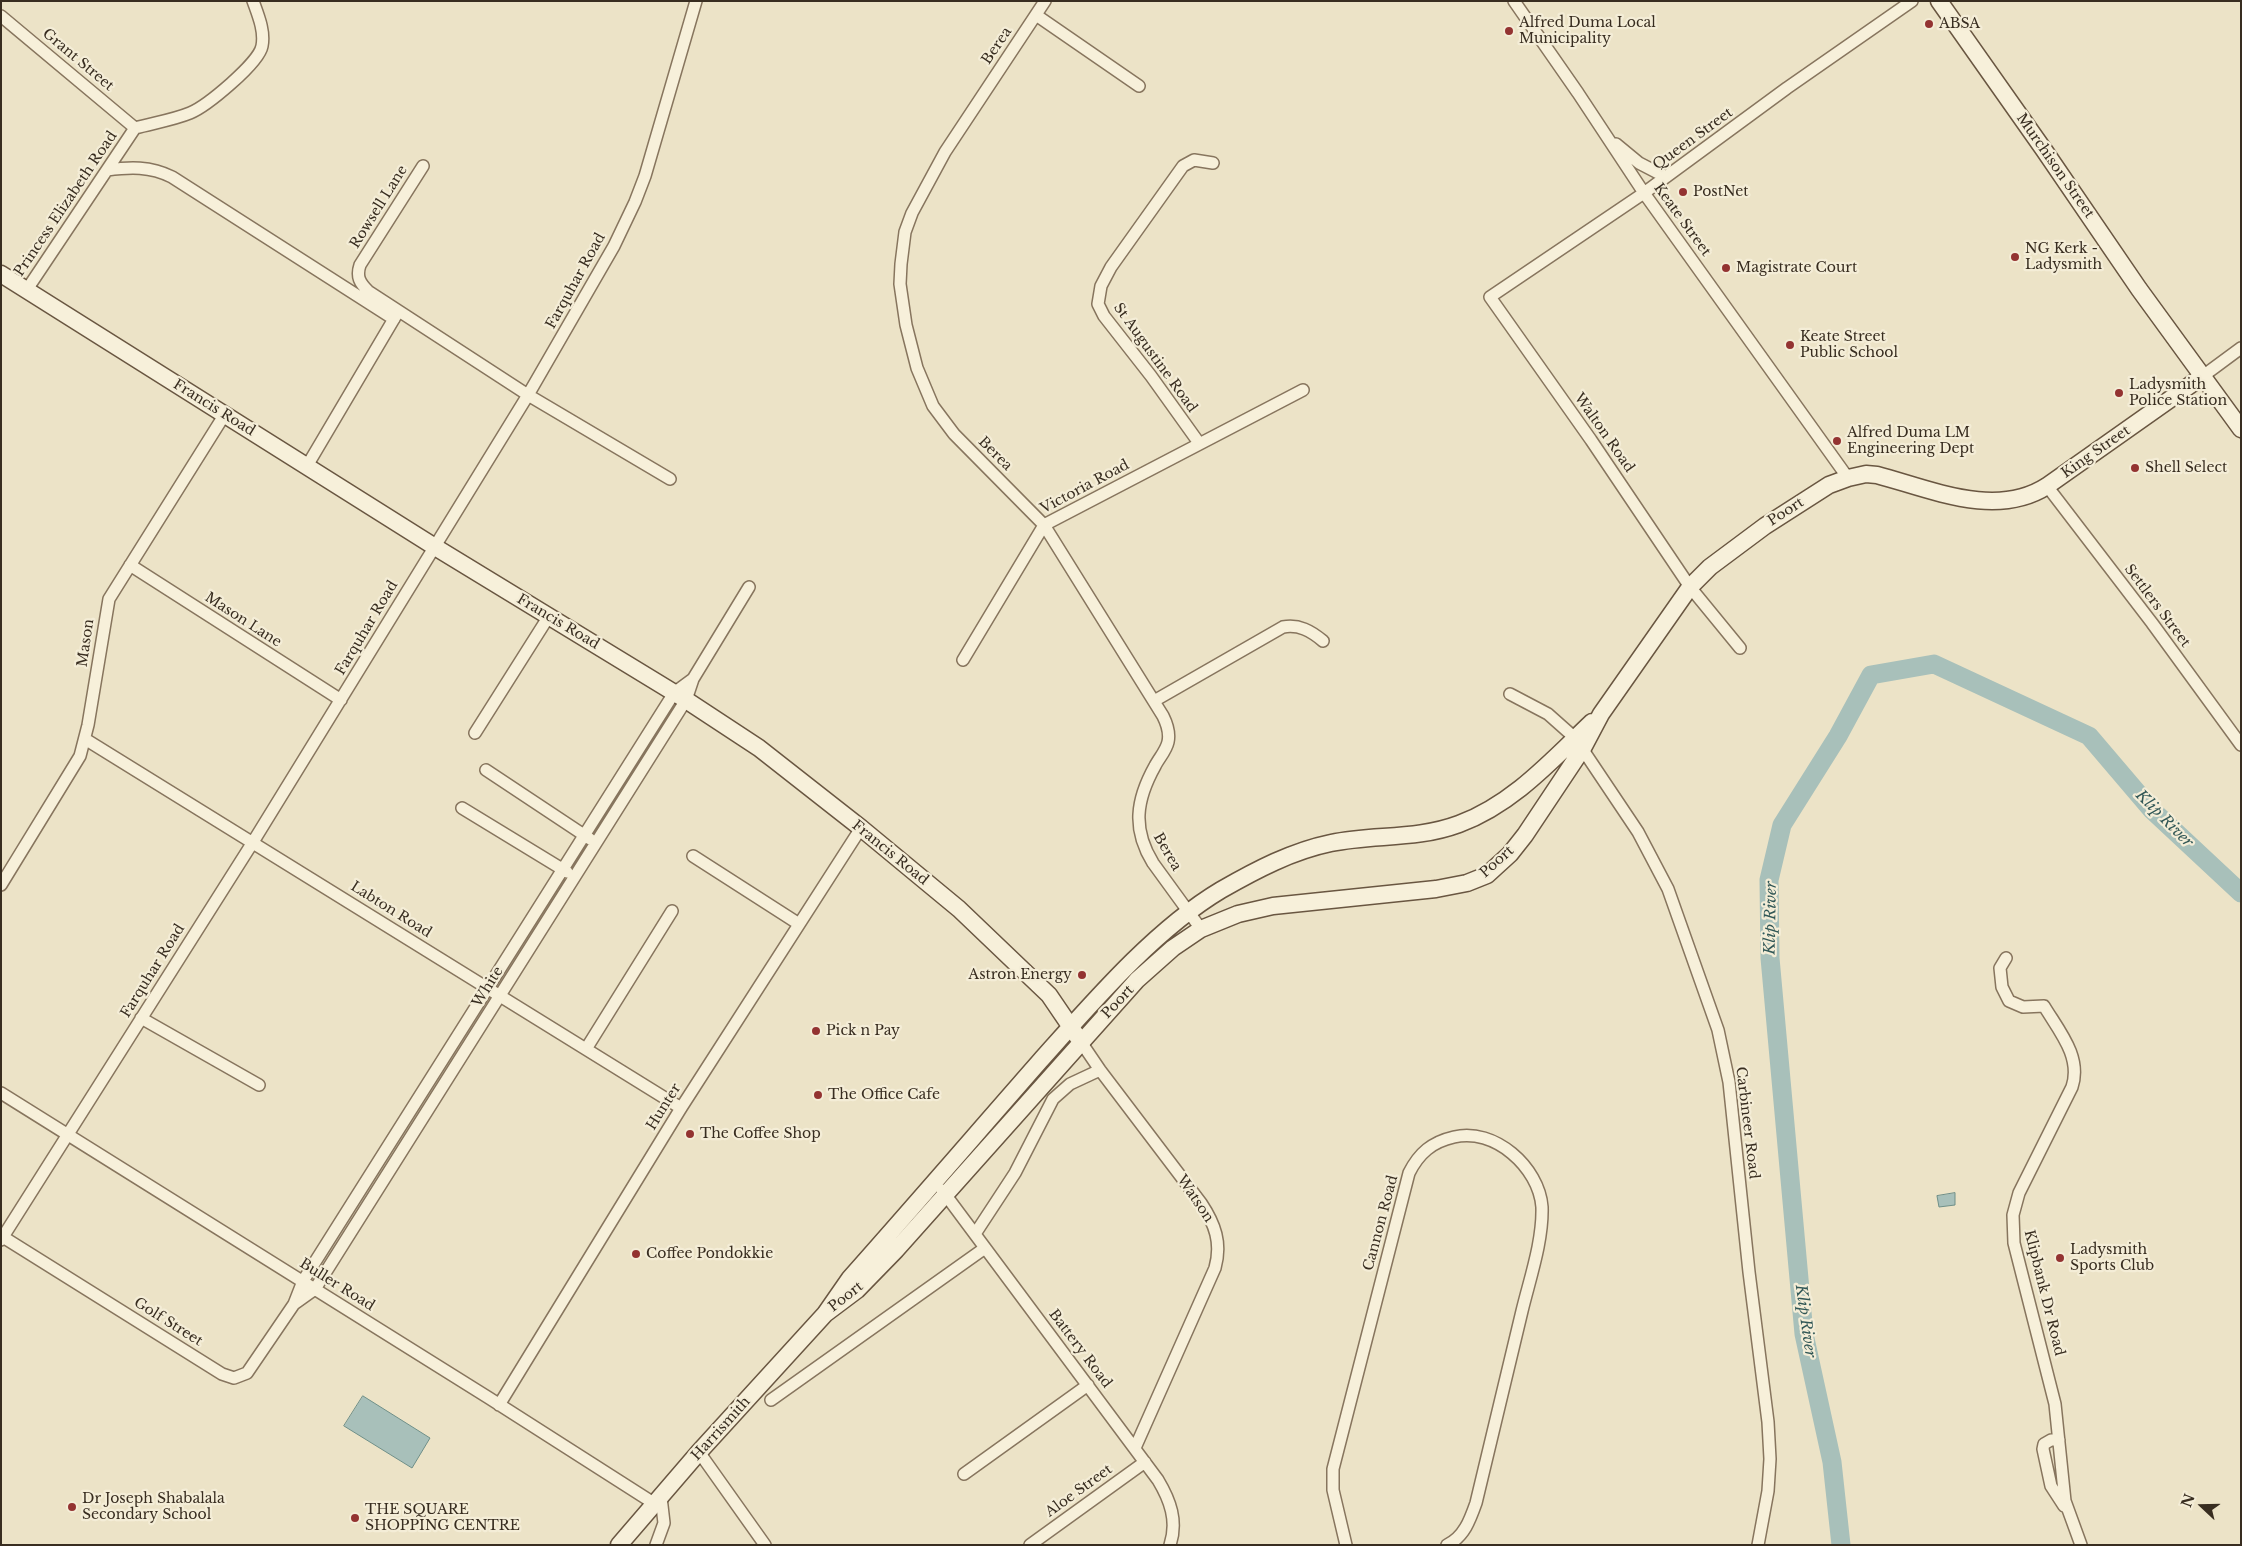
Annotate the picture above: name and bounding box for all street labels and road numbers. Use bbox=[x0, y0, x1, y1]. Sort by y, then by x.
street label: Berea bbox=[979, 24, 1015, 68]
street label: Grant Street bbox=[39, 25, 117, 95]
street label: Queen Street bbox=[1650, 104, 1736, 174]
street label: Murchison Street bbox=[2013, 110, 2097, 222]
street label: Princess Elizabeth Road bbox=[11, 128, 121, 280]
street label: Rowsell Lane bbox=[347, 162, 411, 252]
street label: Keate Street bbox=[1650, 180, 1714, 260]
street label: Farquhar Road bbox=[543, 230, 609, 332]
street label: St Augustine Road bbox=[1110, 300, 1200, 416]
street label: Francis Road bbox=[170, 376, 258, 440]
street label: Walton Road bbox=[1570, 390, 1638, 476]
street label: King Street bbox=[2058, 422, 2134, 482]
street label: Berea bbox=[975, 434, 1015, 474]
street label: Victoria Road bbox=[1038, 457, 1132, 517]
street label: Poort bbox=[1765, 494, 1807, 530]
street label: Settlers Street bbox=[2120, 561, 2194, 651]
street label: Farquhar Road bbox=[332, 578, 402, 678]
street label: Mason Lane bbox=[202, 589, 284, 651]
street label: Francis Road bbox=[514, 591, 602, 653]
street label: Mason bbox=[74, 618, 98, 668]
street label: Francis Road bbox=[848, 817, 932, 889]
street label: Berea bbox=[1149, 830, 1185, 874]
street label: Poort bbox=[1477, 843, 1517, 881]
street label: Labton Road bbox=[347, 878, 435, 942]
street label: Farquhar Road bbox=[118, 921, 188, 1021]
street label: White bbox=[469, 964, 507, 1010]
street label: Poort bbox=[1098, 982, 1138, 1022]
street label: Carbineer Road bbox=[1732, 1066, 1762, 1180]
street label: Hunter bbox=[643, 1081, 685, 1133]
street label: Watson bbox=[1173, 1172, 1217, 1226]
street label: Cannon Road bbox=[1360, 1173, 1402, 1273]
street label: Klipbank Dr Road bbox=[2020, 1228, 2068, 1358]
street label: Buller Road bbox=[296, 1255, 378, 1315]
street label: Poort bbox=[825, 1278, 867, 1316]
street label: Golf Street bbox=[131, 1294, 205, 1350]
street label: Battery Road bbox=[1045, 1306, 1115, 1392]
street label: Harrismith bbox=[688, 1394, 754, 1464]
street label: Aloe Street bbox=[1042, 1461, 1116, 1521]

